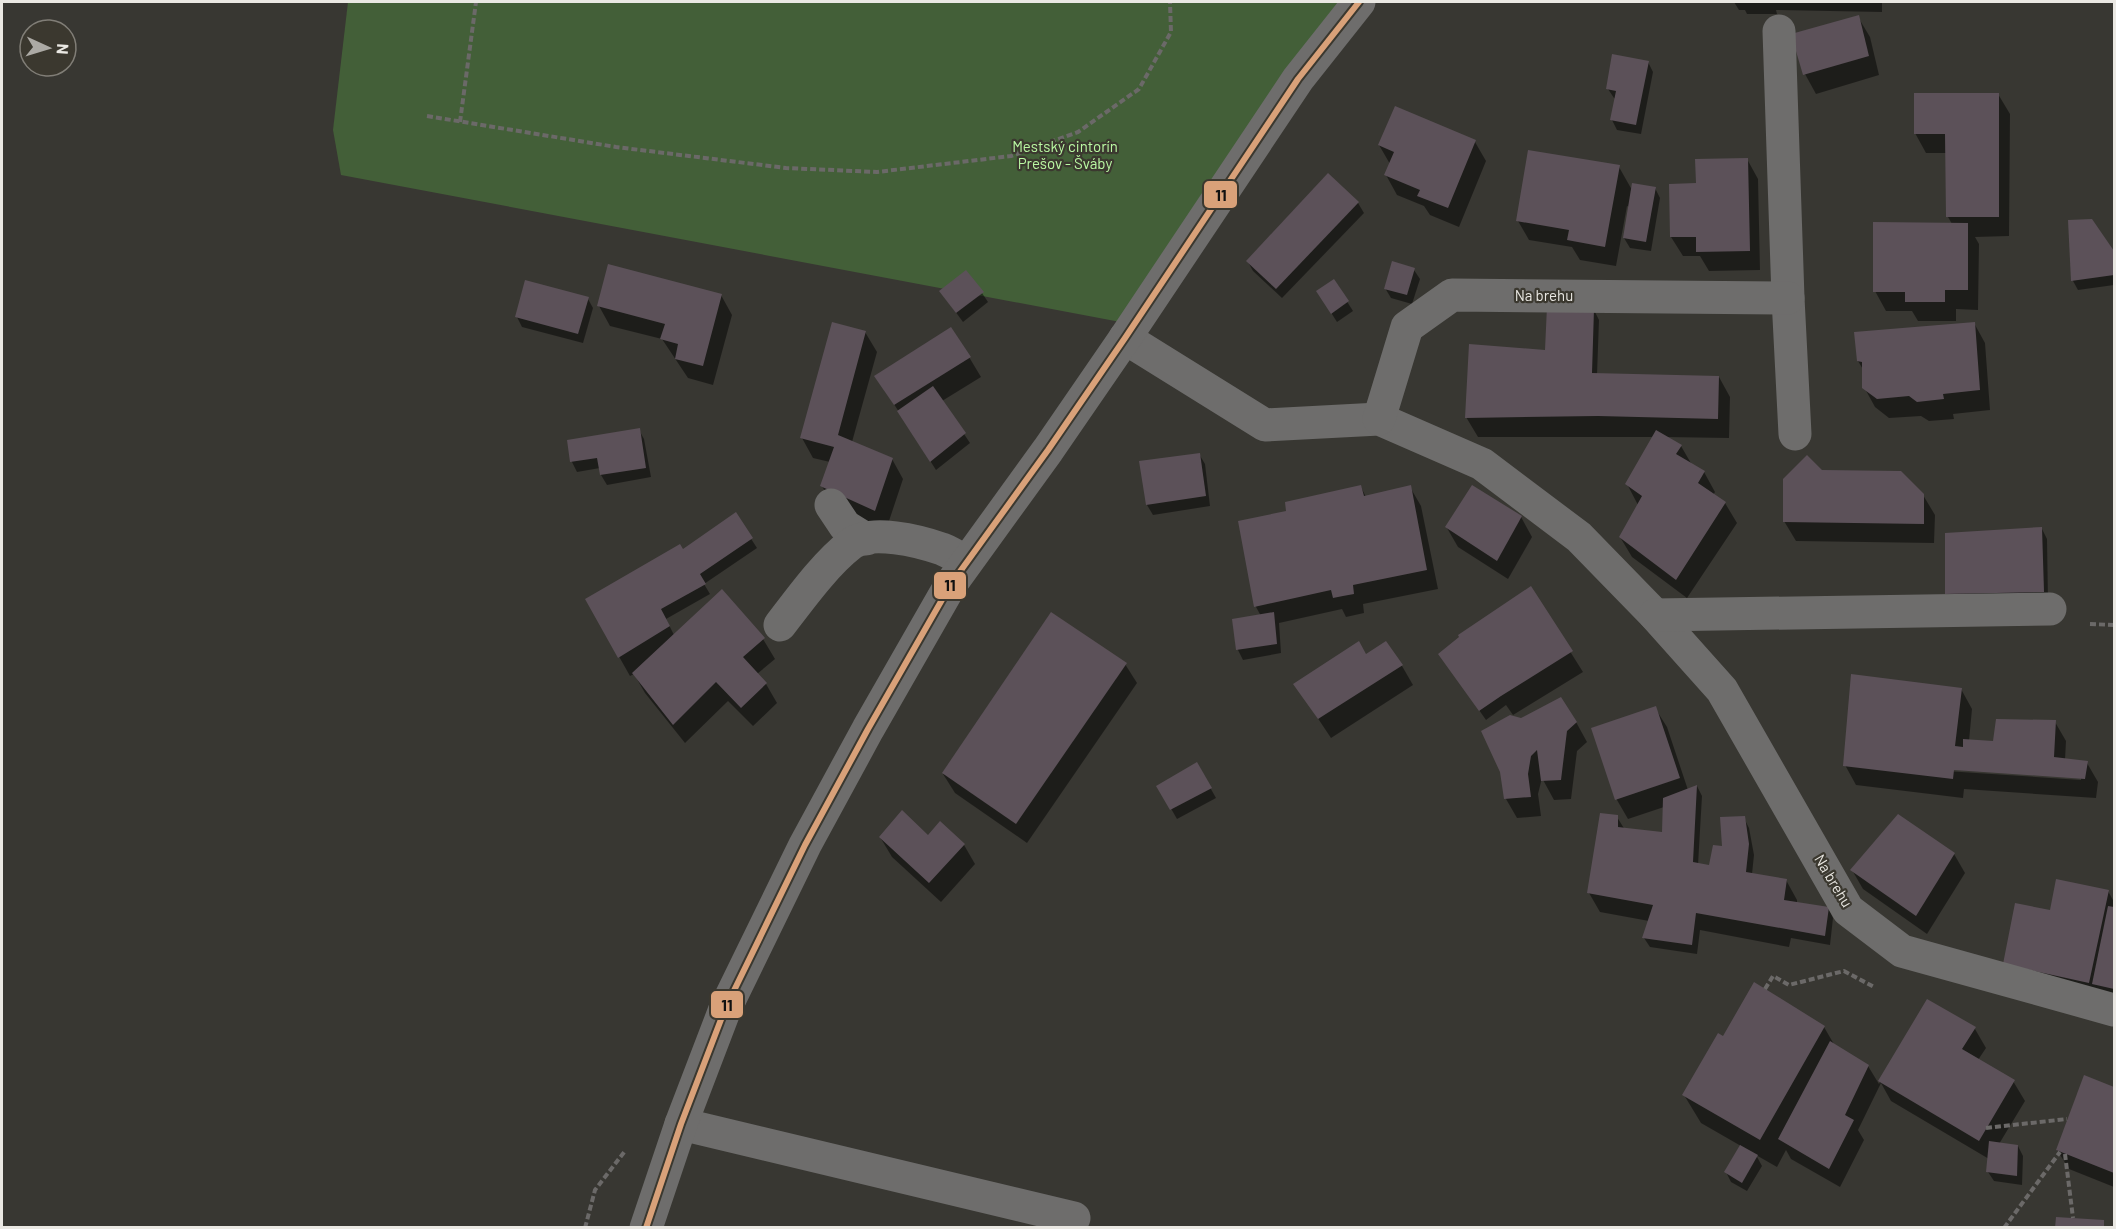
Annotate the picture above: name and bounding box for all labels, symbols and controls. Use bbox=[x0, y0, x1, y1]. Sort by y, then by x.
north arrow bbox=[18, 18, 78, 78]
text: N bbox=[54, 43, 73, 55]
park label: Mestský cintorín Prešov - Šváby bbox=[1012, 137, 1118, 172]
line badge: 11 bbox=[1203, 180, 1238, 209]
text: 11 bbox=[1215, 185, 1227, 204]
street label: Na brehu bbox=[1515, 286, 1573, 304]
line badge: 11 bbox=[933, 571, 967, 600]
text: 11 bbox=[944, 575, 956, 594]
street label: Na brehu bbox=[1811, 851, 1857, 910]
line badge: 11 bbox=[710, 990, 744, 1019]
text: 11 bbox=[721, 995, 733, 1014]

